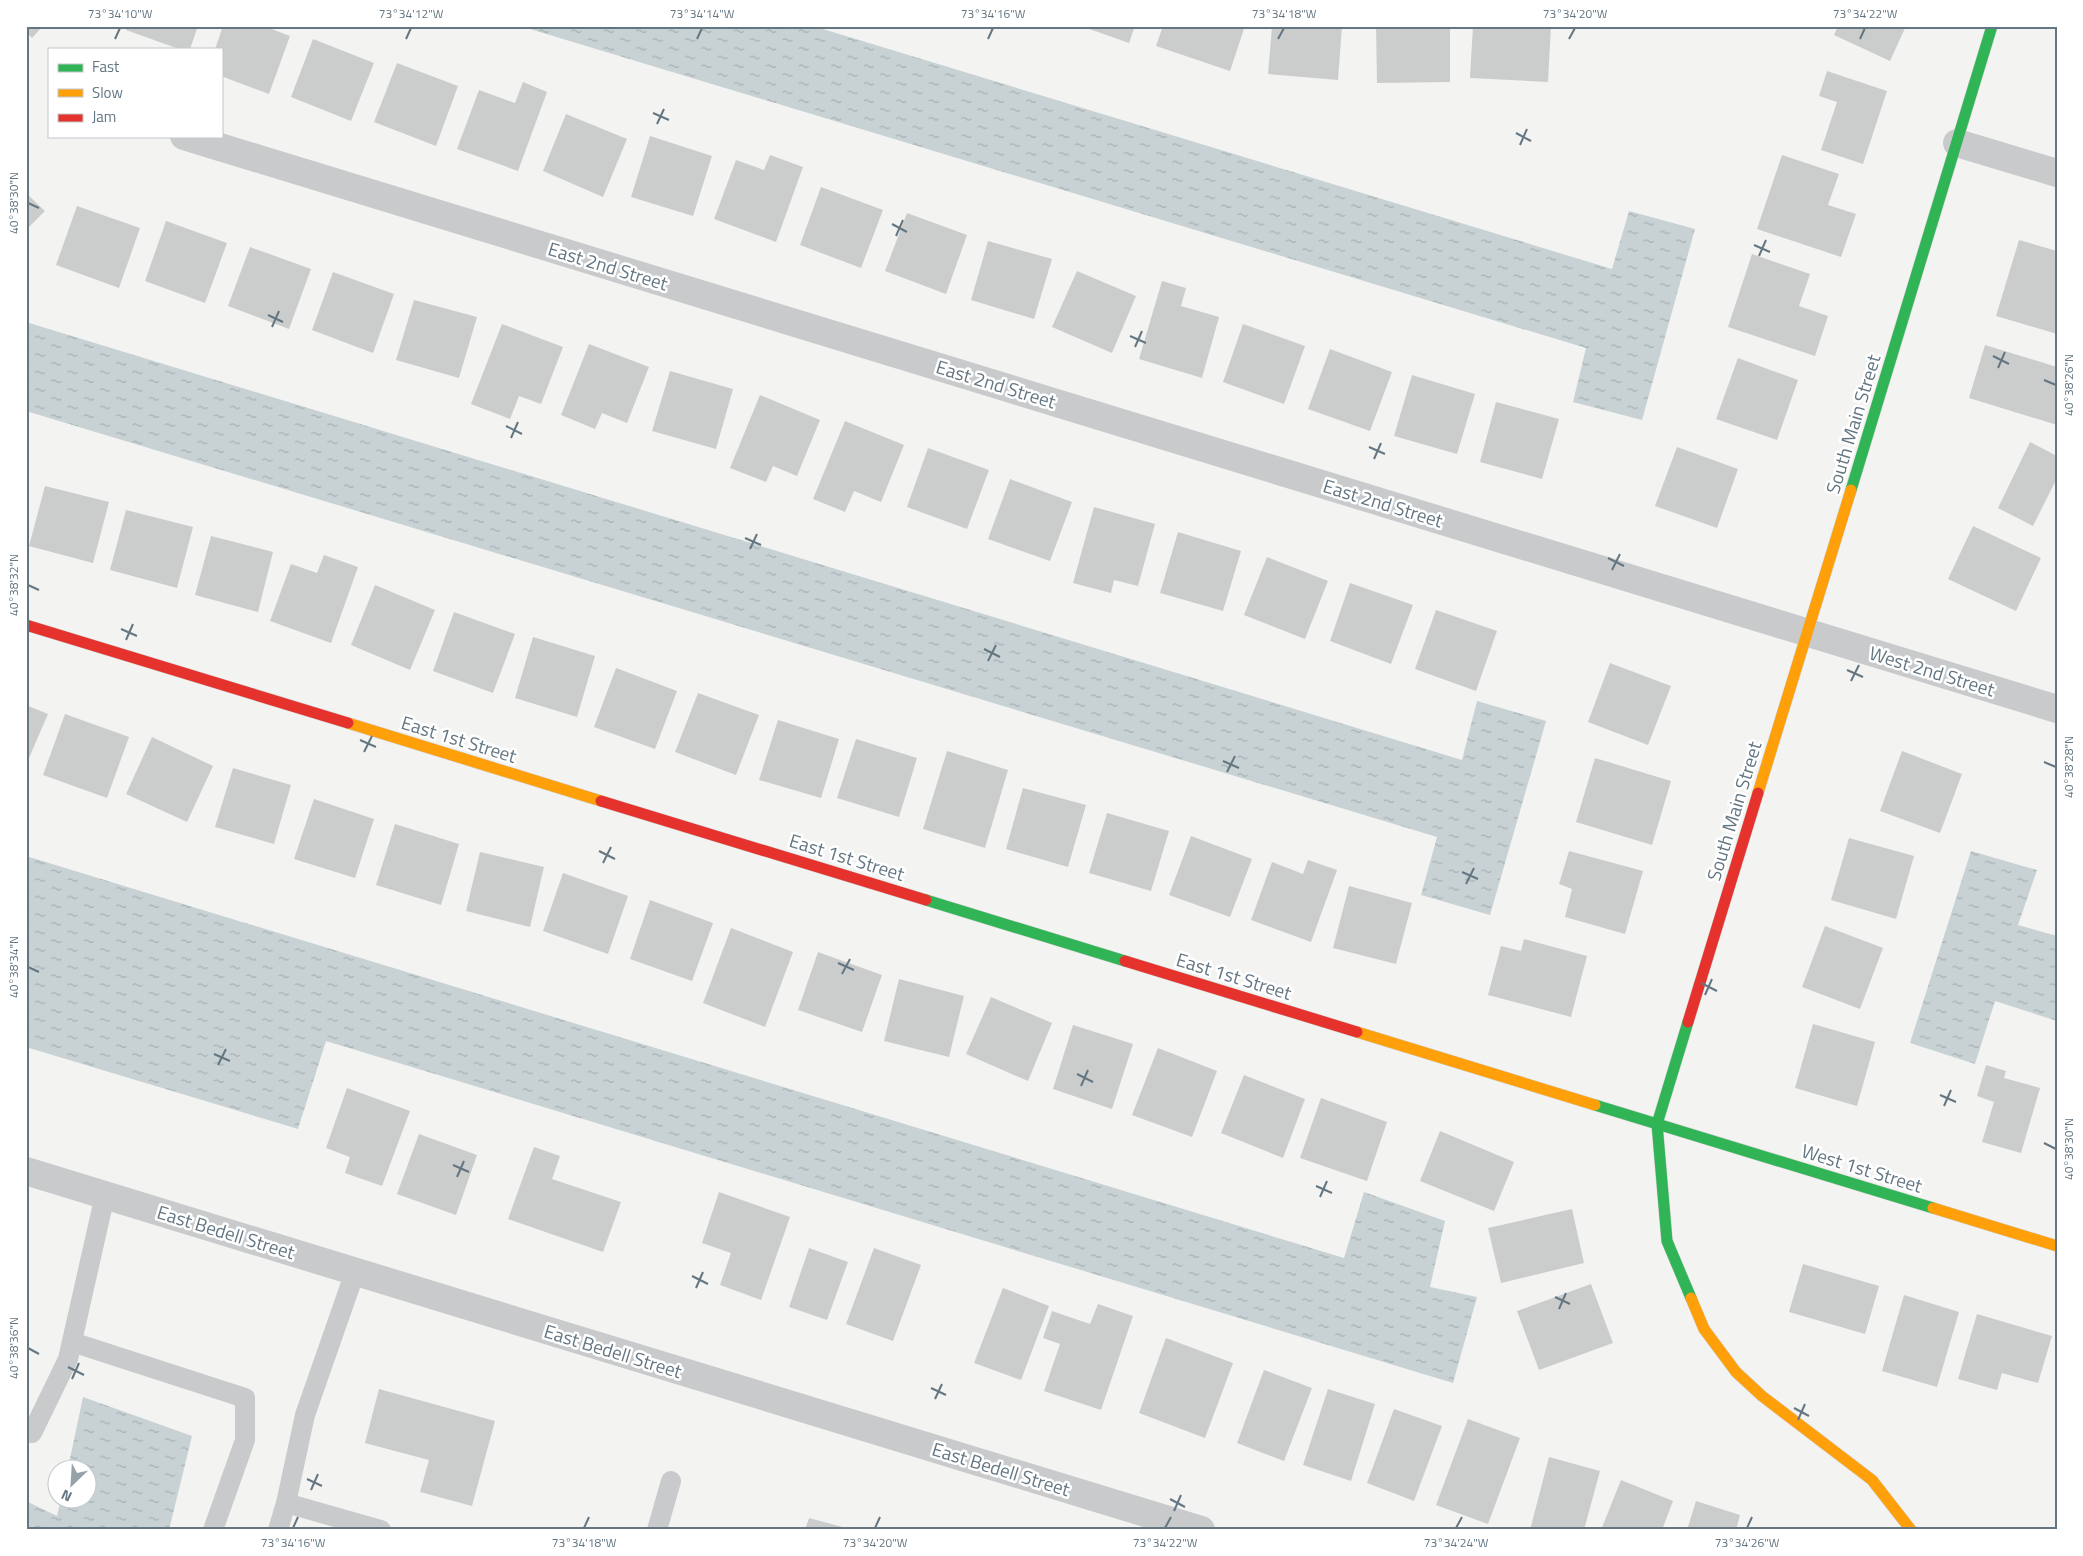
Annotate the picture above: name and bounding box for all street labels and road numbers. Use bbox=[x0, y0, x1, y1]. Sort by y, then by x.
street label: East 2nd Street bbox=[545, 234, 672, 298]
street label: South Main Street bbox=[1818, 350, 1888, 497]
street label: East 2nd Street bbox=[933, 352, 1060, 416]
street label: East 2nd Street bbox=[1320, 471, 1447, 535]
street label: West 2nd Street bbox=[1866, 638, 1999, 703]
street label: East 1st Street bbox=[398, 707, 521, 770]
street label: South Main Street bbox=[1699, 737, 1769, 884]
street label: East 1st Street bbox=[786, 825, 909, 888]
street label: East 1st Street bbox=[1173, 944, 1296, 1007]
street label: West 1st Street bbox=[1798, 1135, 1926, 1200]
street label: East Bedell Street bbox=[154, 1197, 299, 1266]
street label: East Bedell Street bbox=[541, 1316, 686, 1385]
street label: East Bedell Street bbox=[929, 1434, 1074, 1503]

